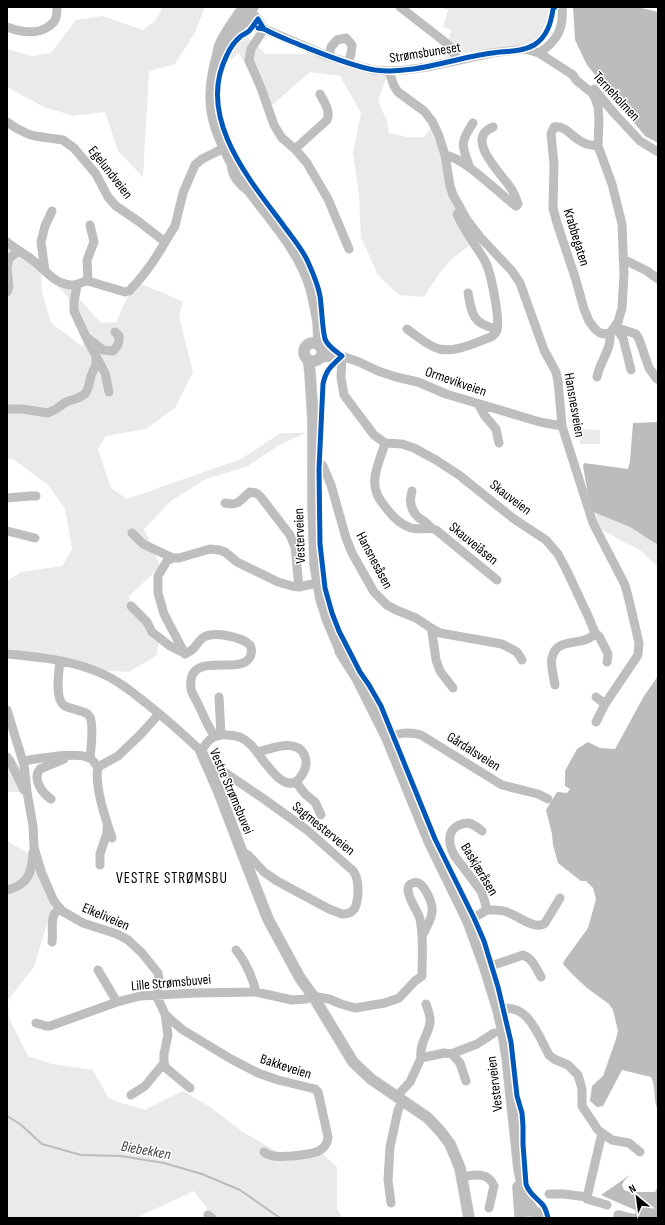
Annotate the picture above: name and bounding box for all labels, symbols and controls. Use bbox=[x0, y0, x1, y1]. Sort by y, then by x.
street label: Strømsbuneset bbox=[388, 38, 462, 67]
street label: Terneholmen bbox=[590, 68, 644, 124]
street label: Egelundveien bbox=[85, 142, 137, 202]
street label: Krabbegaten bbox=[560, 206, 593, 268]
street label: Ormevikveien bbox=[423, 363, 489, 400]
street label: Hansnesveien bbox=[560, 371, 589, 439]
street label: Skauveien bbox=[487, 476, 535, 519]
street label: Vesterveien bbox=[290, 508, 309, 564]
street label: Skauveiåsen bbox=[446, 518, 502, 568]
street label: Hansnesåsen bbox=[352, 529, 397, 592]
street label: Gårdalsveien bbox=[444, 728, 504, 775]
street label: Vestre Strømsbuvei bbox=[206, 746, 257, 837]
street label: Sagmesterveien bbox=[289, 798, 358, 859]
street label: Baskjæråsen bbox=[457, 840, 502, 899]
district label: VESTRE STRØMSBU bbox=[116, 869, 228, 888]
street label: Eikeliveien bbox=[80, 899, 132, 934]
street label: Lille Strømsbuvei bbox=[130, 971, 212, 994]
street label: Bakkeveien bbox=[258, 1050, 314, 1083]
street label: Vesterveien bbox=[483, 1055, 506, 1113]
water label: Biebekken bbox=[120, 1137, 172, 1164]
north arrow bbox=[617, 1177, 657, 1217]
text: N bbox=[627, 1182, 638, 1196]

